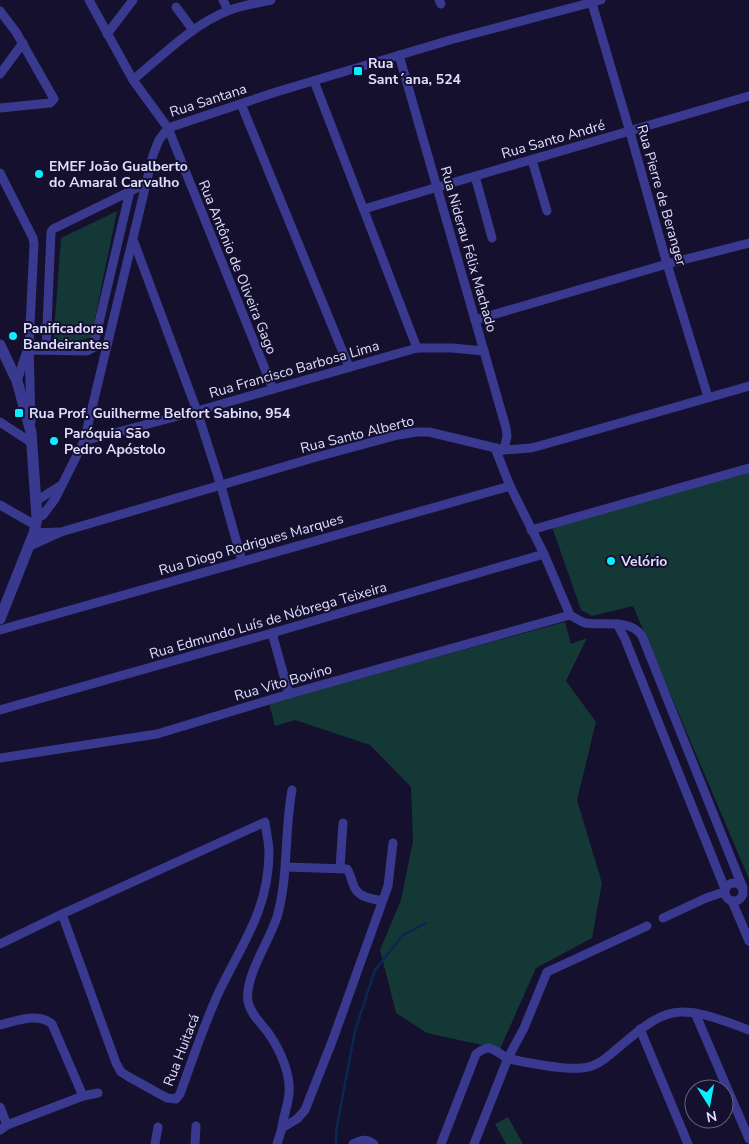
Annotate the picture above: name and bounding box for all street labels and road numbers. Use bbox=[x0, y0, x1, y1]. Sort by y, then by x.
street label: Rua Santana bbox=[167, 79, 249, 122]
street label: Rua Santo André bbox=[499, 116, 607, 163]
street label: Rua Pierre de Beranger bbox=[632, 122, 691, 268]
street label: Rua Niderau Félix Machado bbox=[436, 164, 501, 334]
street label: Rua Antônio de Oliveira Gago bbox=[194, 177, 281, 357]
street label: Rua Francisco Barbosa Lima bbox=[207, 336, 381, 403]
street label: Rua Santo Alberto bbox=[298, 411, 416, 458]
street label: Rua Diogo Rodrigues Marques bbox=[157, 509, 346, 580]
street label: Rua Edmundo Luís de Nóbrega Teixeira bbox=[147, 577, 389, 664]
street label: Rua Vito Bovino bbox=[232, 659, 334, 705]
street label: Rua Huitacá bbox=[159, 1011, 204, 1089]

